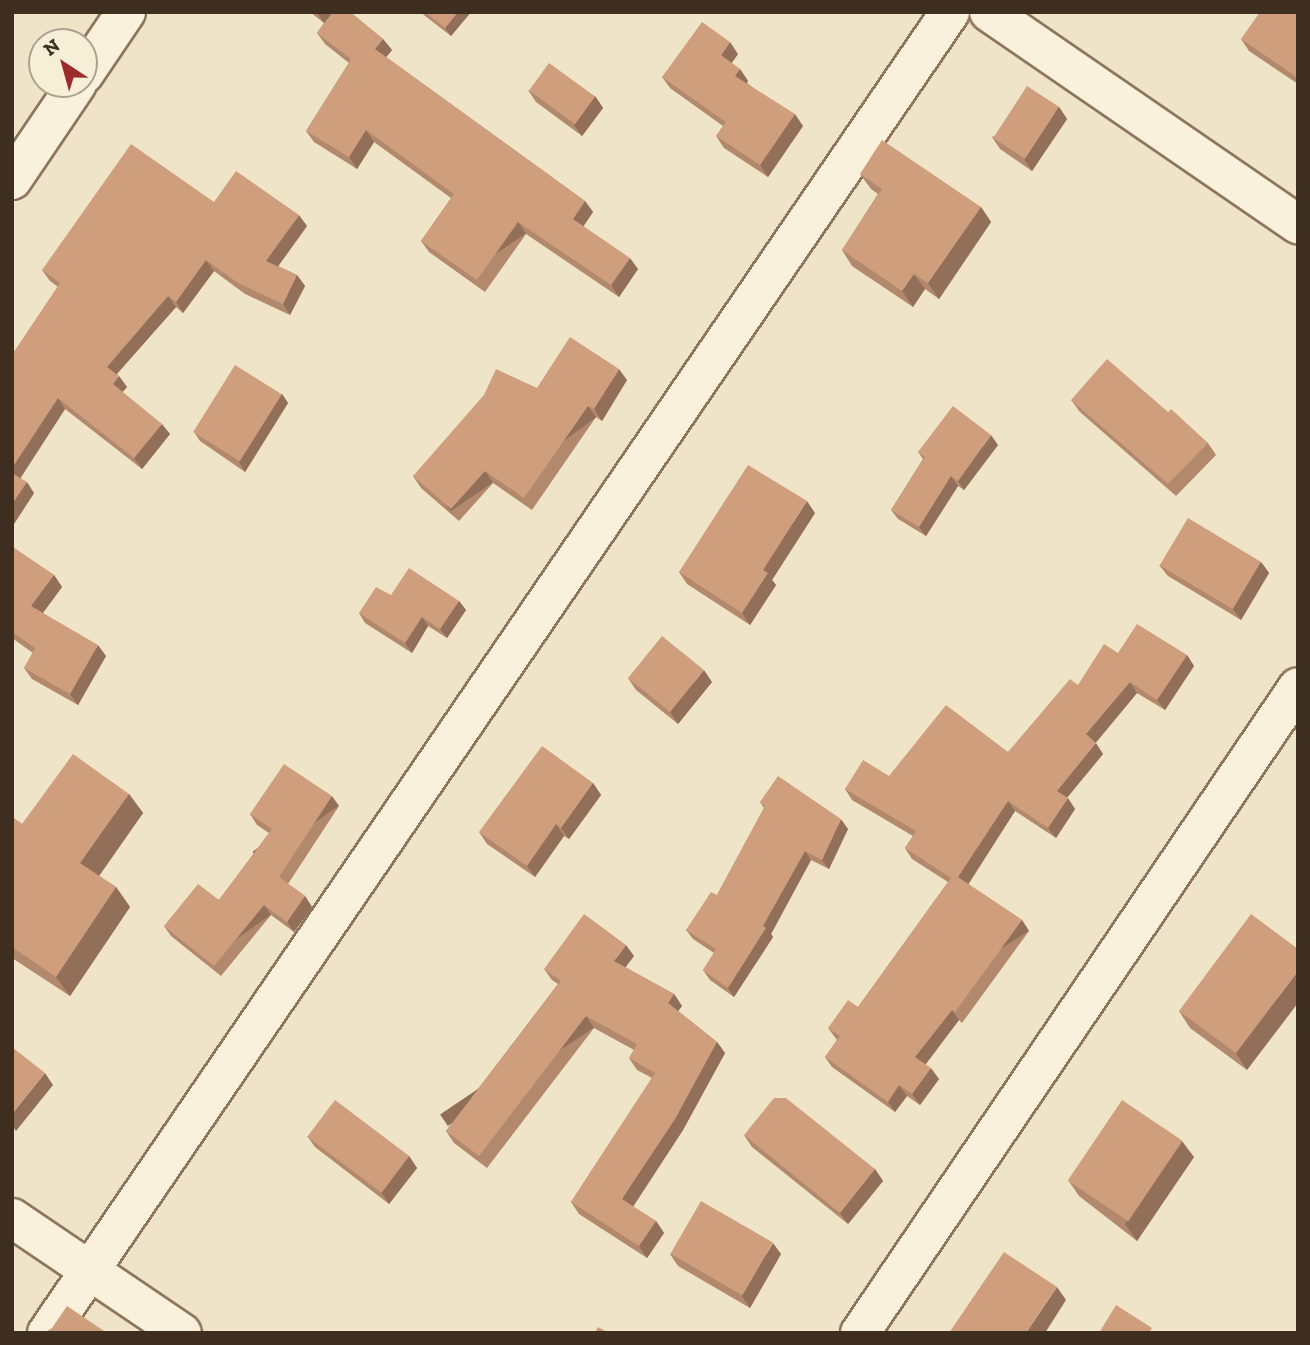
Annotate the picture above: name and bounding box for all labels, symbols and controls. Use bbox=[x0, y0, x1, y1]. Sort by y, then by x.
north arrow bbox=[28, 28, 98, 98]
text: N bbox=[39, 34, 64, 61]

